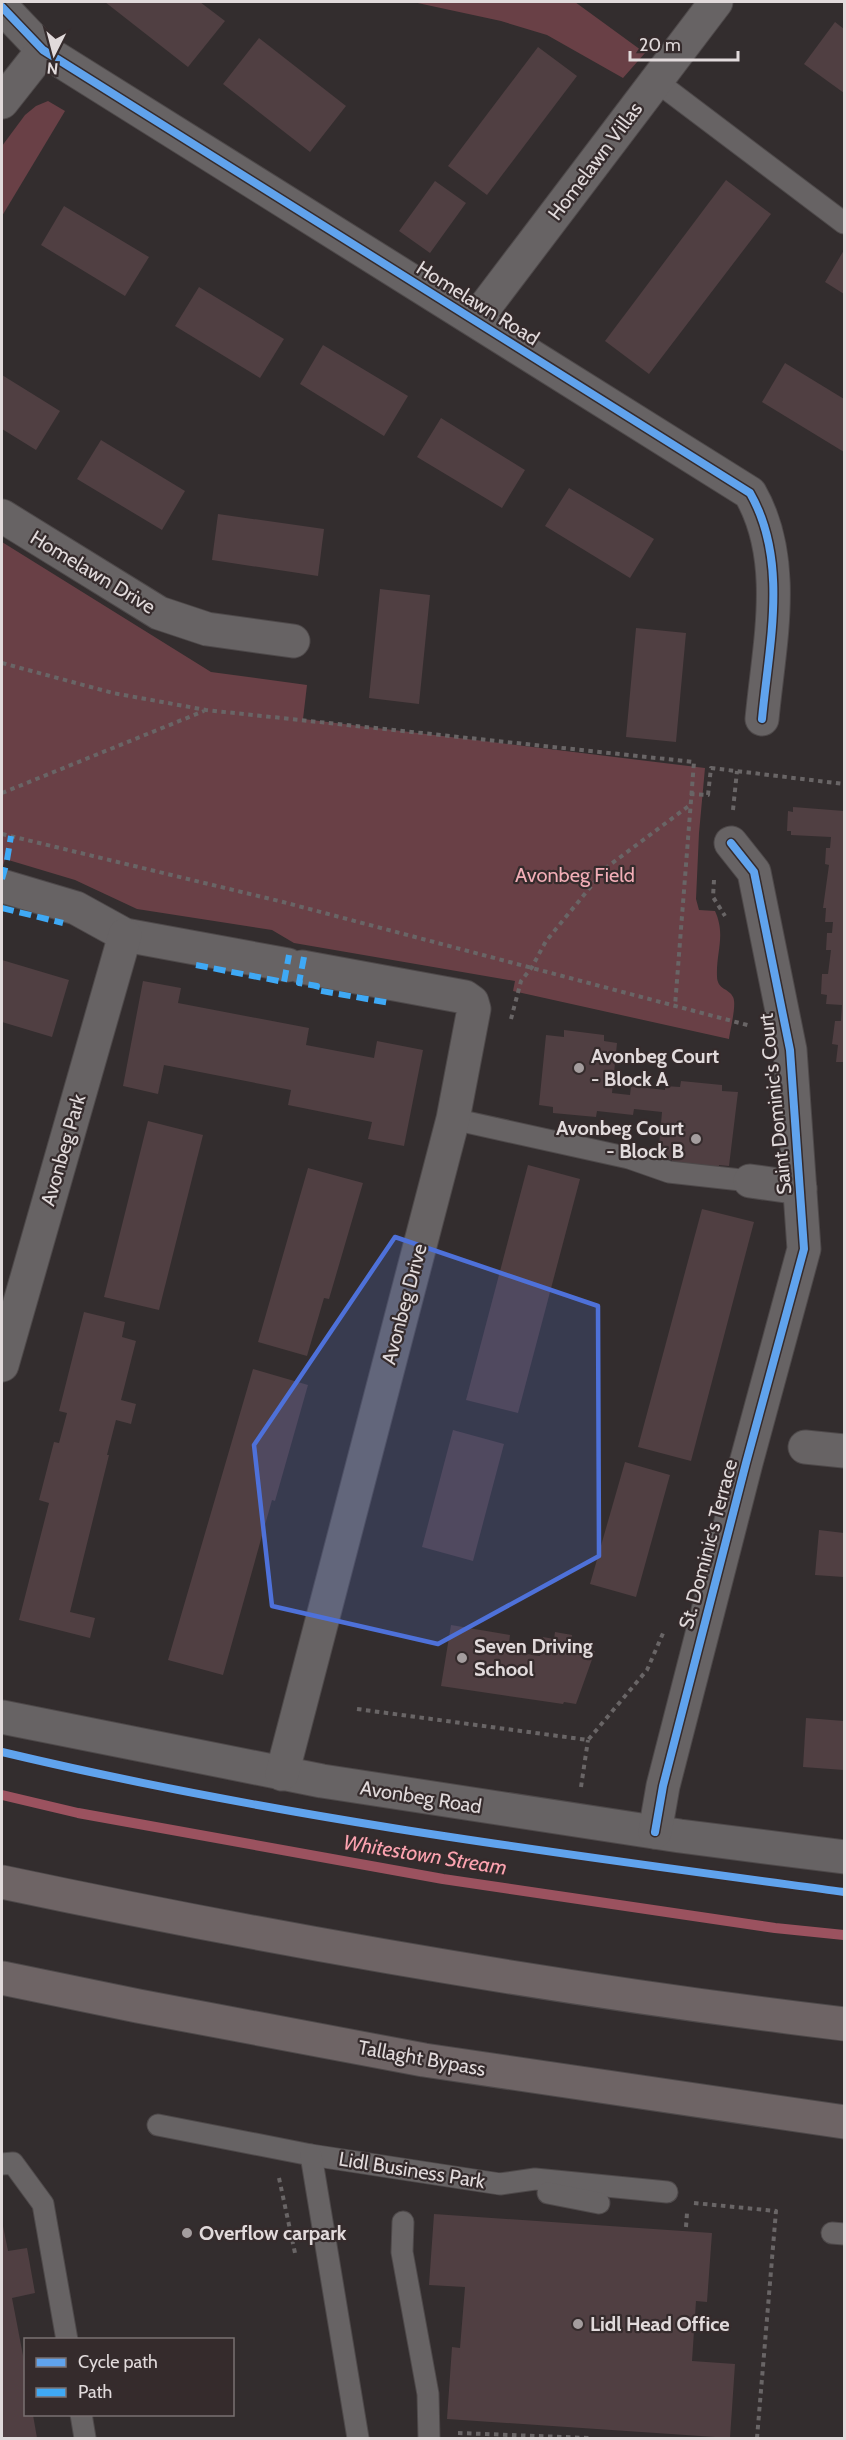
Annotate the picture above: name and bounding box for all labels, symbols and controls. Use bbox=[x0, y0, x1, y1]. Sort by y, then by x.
north arrow bbox=[24, 24, 84, 84]
scale bar bbox=[630, 24, 738, 62]
text: 20 m bbox=[639, 34, 681, 56]
text: N bbox=[46, 58, 59, 78]
street label: Homelawn Villas bbox=[543, 97, 647, 225]
street label: Homelawn Road bbox=[412, 256, 544, 350]
street label: Homelawn Drive bbox=[26, 525, 160, 619]
park label: Avonbeg Field bbox=[515, 863, 635, 887]
street label: Saint Dominic's Court bbox=[754, 1012, 796, 1196]
place label: Avonbeg Court - Block A bbox=[591, 1044, 719, 1091]
marker: Avonbeg Court - Block A bbox=[572, 1061, 586, 1075]
street label: Avonbeg Park bbox=[36, 1091, 90, 1209]
place label: Avonbeg Court - Block B bbox=[556, 1116, 684, 1163]
marker: Avonbeg Court - Block B bbox=[689, 1132, 703, 1146]
street label: Avonbeg Drive bbox=[376, 1241, 432, 1367]
street label: St. Dominic's Terrace bbox=[674, 1456, 742, 1632]
place label: Seven Driving School bbox=[474, 1634, 593, 1681]
marker: Seven Driving School bbox=[455, 1651, 469, 1665]
street label: Avonbeg Road bbox=[359, 1776, 483, 1818]
water label: Whitestown Stream bbox=[341, 1829, 509, 1880]
street label: Tallaght Bypass bbox=[356, 2035, 488, 2081]
street label: Lidl Business Park bbox=[337, 2147, 487, 2193]
place label: Overflow carpark bbox=[199, 2221, 347, 2245]
marker: Overflow carpark bbox=[180, 2226, 194, 2240]
place label: Lidl Head Office bbox=[590, 2312, 730, 2336]
marker: Lidl Head Office bbox=[571, 2317, 585, 2331]
legend bbox=[24, 2338, 234, 2416]
text: Cycle path bbox=[78, 2351, 158, 2373]
text: Path bbox=[78, 2381, 112, 2403]

